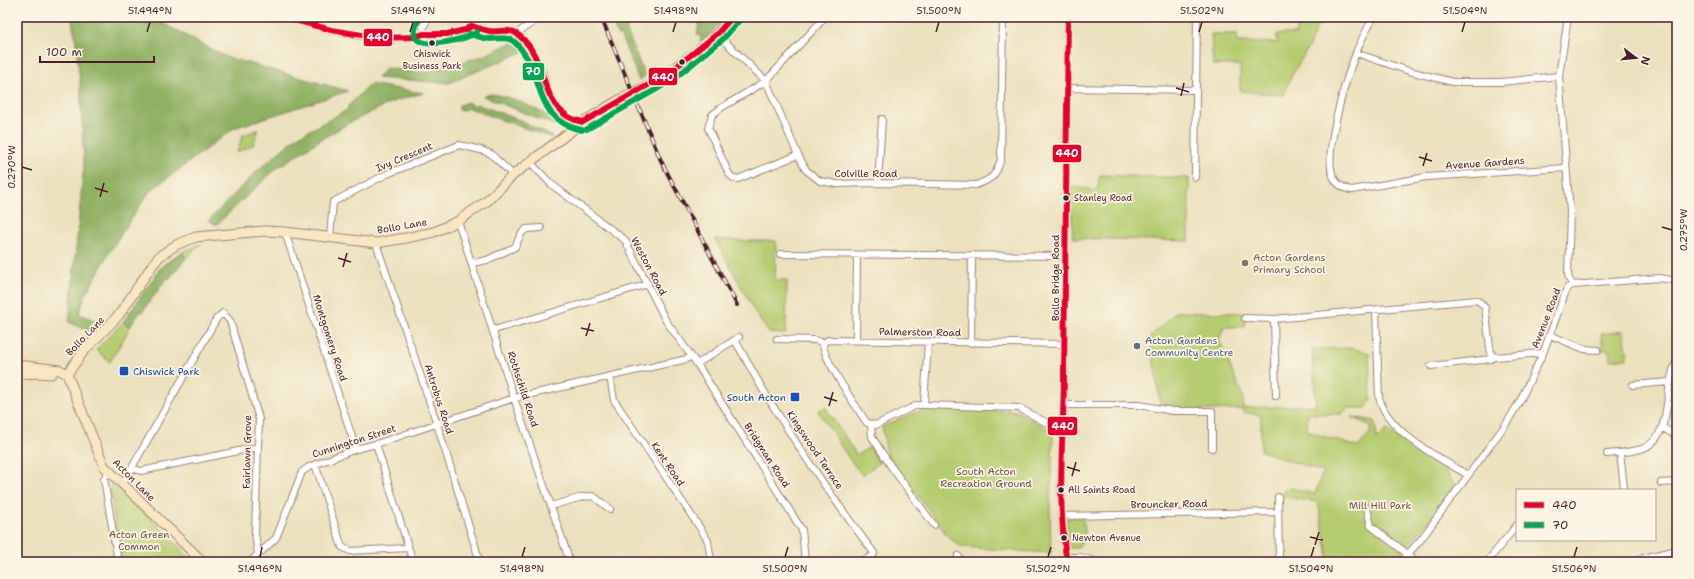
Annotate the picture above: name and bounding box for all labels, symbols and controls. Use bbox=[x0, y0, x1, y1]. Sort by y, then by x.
text: 51.494°N bbox=[128, 4, 172, 17]
text: 51.496°N bbox=[391, 4, 435, 17]
text: 51.498°N bbox=[654, 4, 698, 17]
text: 51.500°N bbox=[917, 4, 961, 17]
text: 51.502°N bbox=[1180, 4, 1224, 17]
text: 51.504°N bbox=[1443, 4, 1487, 17]
line badge: 440 bbox=[363, 28, 393, 47]
text: 440 bbox=[366, 30, 390, 45]
scale bar bbox=[40, 38, 154, 64]
marker: Chiswick Business Park bbox=[427, 38, 437, 48]
north arrow bbox=[1616, 38, 1656, 78]
text: 100 m bbox=[46, 44, 82, 60]
place label: Chiswick Business Park bbox=[403, 48, 461, 72]
text: N bbox=[1637, 54, 1654, 67]
unlabelled marker bbox=[677, 57, 687, 67]
line badge: 70 bbox=[522, 62, 545, 81]
text: 70 bbox=[525, 64, 541, 79]
line badge: 440 bbox=[648, 67, 678, 86]
text: 440 bbox=[651, 70, 675, 85]
street label: Ivy Crescent bbox=[374, 139, 434, 175]
line badge: 440 bbox=[1052, 144, 1082, 163]
text: 0.270°W bbox=[5, 145, 18, 189]
text: 440 bbox=[1055, 146, 1079, 161]
street label: Avenue Gardens bbox=[1445, 154, 1525, 172]
street label: Colville Road bbox=[835, 167, 898, 180]
place label: Stanley Road bbox=[1074, 192, 1133, 204]
marker: Stanley Road bbox=[1061, 193, 1071, 203]
text: 0.275°W bbox=[1677, 208, 1690, 251]
street label: Bollo Lane bbox=[376, 215, 428, 237]
street label: Bollo Bridge Road bbox=[1049, 234, 1062, 321]
street label: Weston Road bbox=[628, 235, 670, 298]
place label: Acton Gardens Primary School bbox=[1253, 251, 1326, 276]
marker: Acton Gardens Primary School bbox=[1240, 258, 1250, 268]
street label: Avenue Road bbox=[1529, 285, 1564, 350]
street label: Montgomery Road bbox=[310, 293, 350, 384]
street label: Bollo Lane bbox=[63, 313, 107, 359]
street label: Palmerston Road bbox=[879, 325, 962, 339]
place label: Acton Gardens Community Centre bbox=[1145, 334, 1234, 359]
marker: Acton Gardens Community Centre bbox=[1132, 341, 1142, 351]
street label: Rothschild Road bbox=[505, 349, 542, 429]
street label: Antrobus Road bbox=[422, 362, 457, 436]
marker: Chiswick Park bbox=[118, 365, 130, 377]
place label: Chiswick Park bbox=[133, 365, 200, 378]
place label: South Acton bbox=[727, 391, 786, 404]
marker: South Acton bbox=[789, 391, 801, 403]
street label: Kingswood Terrace bbox=[784, 408, 846, 492]
street label: Fairlawn Grove bbox=[240, 415, 254, 489]
line badge: 440 bbox=[1047, 416, 1078, 436]
text: 440 bbox=[1051, 419, 1075, 434]
street label: Bridgman Road bbox=[741, 420, 793, 490]
street label: Cunnington Street bbox=[310, 421, 398, 461]
street label: Kent Road bbox=[648, 439, 688, 489]
street label: Acton Lane bbox=[110, 456, 158, 504]
park label: South Acton Recreation Ground bbox=[940, 465, 1032, 490]
place label: All Saints Road bbox=[1068, 484, 1136, 496]
marker: All Saints Road bbox=[1056, 485, 1066, 495]
legend bbox=[1516, 489, 1656, 541]
street label: Brouncker Road bbox=[1130, 497, 1208, 511]
text: 440 bbox=[1552, 497, 1577, 513]
park label: Mill Hill Park bbox=[1349, 499, 1412, 512]
text: 70 bbox=[1552, 517, 1569, 533]
park label: Acton Green Common bbox=[109, 528, 169, 553]
place label: Newton Avenue bbox=[1072, 532, 1141, 544]
marker: Newton Avenue bbox=[1059, 533, 1069, 543]
text: 51.496°N bbox=[238, 562, 282, 575]
text: 51.498°N bbox=[500, 562, 544, 575]
text: 51.500°N bbox=[763, 562, 807, 575]
text: 51.502°N bbox=[1026, 562, 1070, 575]
text: 51.504°N bbox=[1289, 562, 1333, 575]
text: 51.506°N bbox=[1552, 562, 1596, 575]

